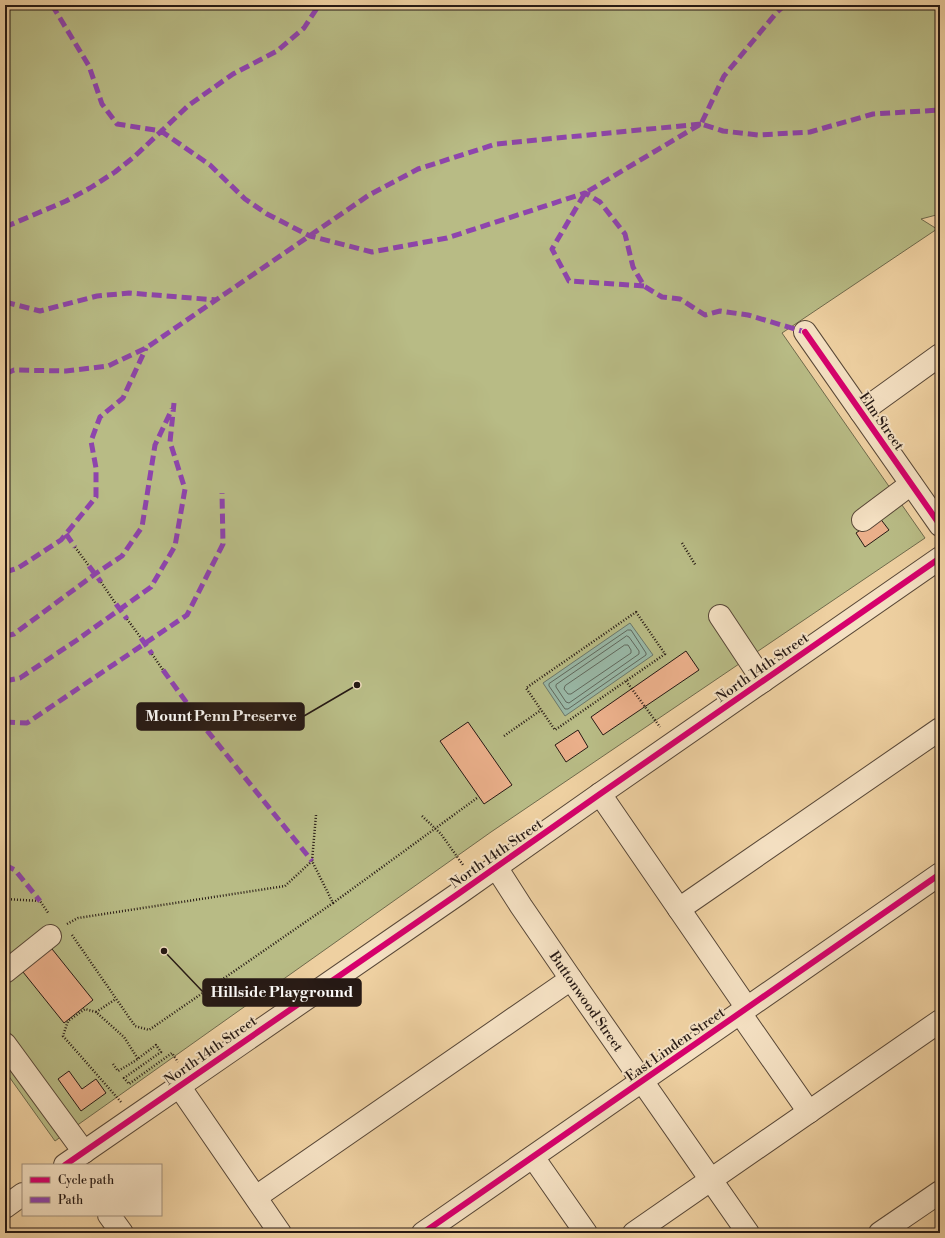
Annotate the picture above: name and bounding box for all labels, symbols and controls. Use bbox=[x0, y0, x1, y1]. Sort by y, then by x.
street label: Elm Street bbox=[855, 389, 908, 454]
street label: North 14th Street bbox=[713, 629, 812, 706]
callout: Mount Penn Preserve bbox=[137, 703, 304, 730]
text: Mount Penn Preserve bbox=[145, 707, 297, 726]
street label: North 14th Street bbox=[447, 815, 546, 892]
street label: Buttonwood Street bbox=[544, 947, 627, 1055]
callout: Hillside Playground bbox=[203, 979, 361, 1006]
text: Hillside Playground bbox=[211, 983, 354, 1002]
street label: East Linden Street bbox=[622, 1004, 729, 1086]
street label: North 14th Street bbox=[161, 1012, 260, 1089]
legend bbox=[22, 1164, 162, 1216]
text: Cycle path bbox=[58, 1173, 114, 1188]
text: Path bbox=[58, 1193, 83, 1208]

